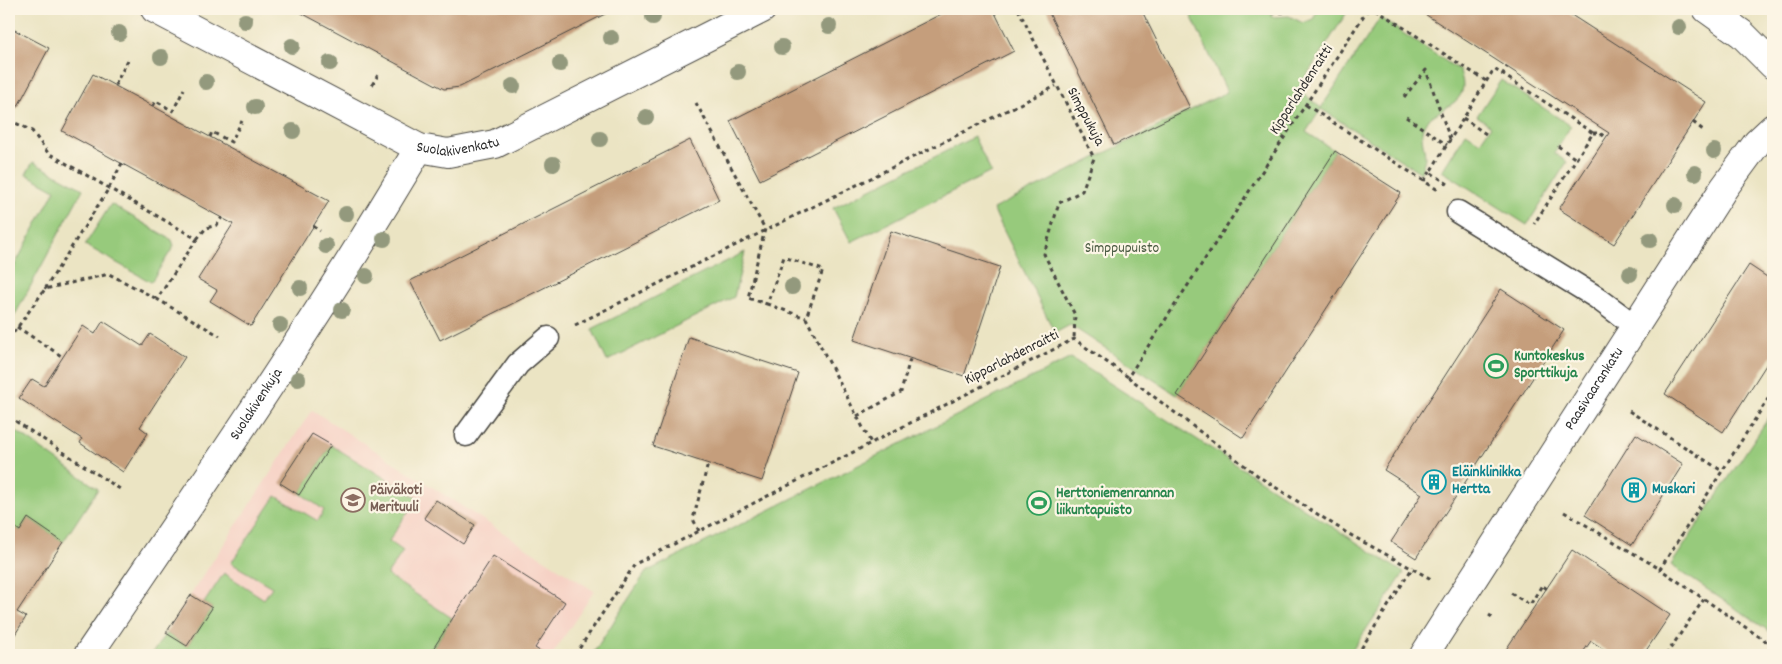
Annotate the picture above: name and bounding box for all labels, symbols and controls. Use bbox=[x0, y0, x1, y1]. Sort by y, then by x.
street label: Kipparlahdenraitti bbox=[1265, 40, 1339, 139]
street label: Simppukuja bbox=[1060, 84, 1110, 151]
street label: Suolakivenkatu bbox=[415, 132, 504, 164]
park label: Simppupuisto bbox=[1085, 238, 1160, 260]
street label: Kipparlahdenraitti bbox=[961, 325, 1063, 391]
street label: Paasivaarankatu bbox=[1560, 343, 1630, 435]
place label: Kuntokeskus Sporttikuja bbox=[1514, 346, 1585, 385]
sports icon: Kuntokeskus Sporttikuja bbox=[1483, 353, 1509, 379]
street label: Suolakivenkuja bbox=[225, 363, 289, 445]
place label: Eläinklinikka Hertta bbox=[1452, 462, 1522, 501]
building icon: Eläinklinikka Hertta bbox=[1421, 469, 1447, 495]
building icon: Muskari bbox=[1621, 477, 1647, 503]
place label: Muskari bbox=[1652, 479, 1695, 501]
place label: Päiväkoti Merituuli bbox=[370, 480, 422, 519]
place label: Herttoniemenrannan liikuntapuisto bbox=[1056, 483, 1174, 522]
school or university icon: Päiväkoti Merituuli bbox=[340, 487, 366, 513]
sports icon: Herttoniemenrannan liikuntapuisto bbox=[1026, 490, 1052, 516]

